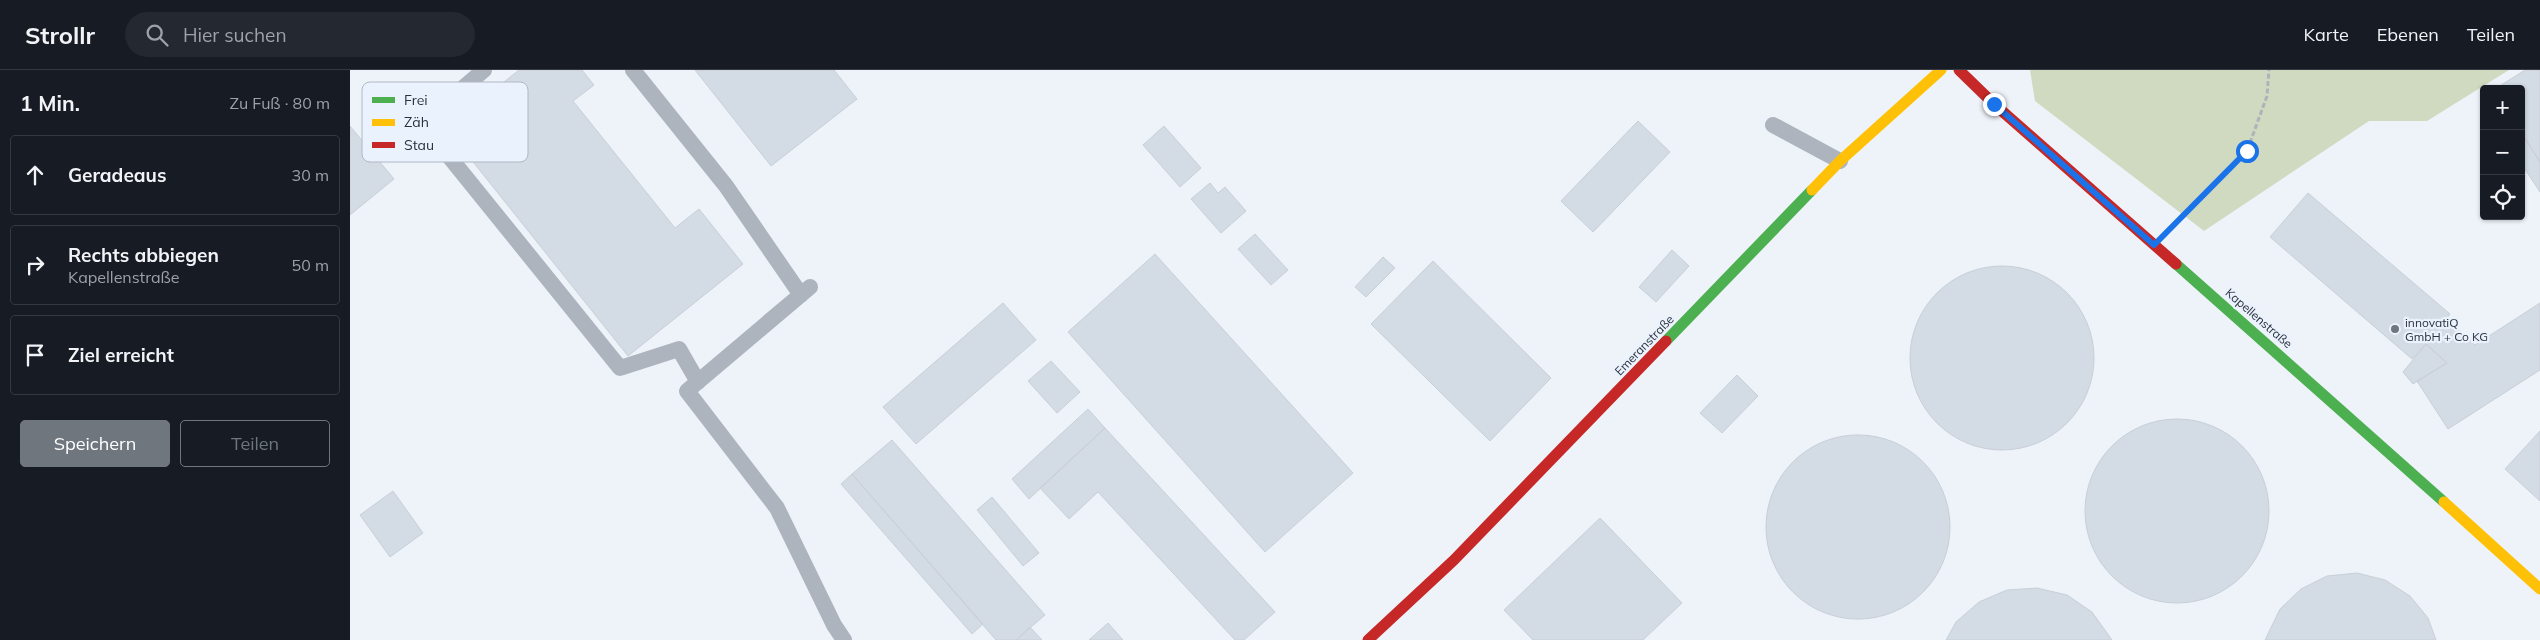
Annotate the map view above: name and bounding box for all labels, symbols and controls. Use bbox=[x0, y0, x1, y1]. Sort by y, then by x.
search box bbox=[125, 12, 475, 57]
text: Strollr bbox=[25, 20, 95, 50]
icon: search bbox=[143, 21, 171, 49]
text: Hier suchen bbox=[183, 23, 287, 47]
text: Karte bbox=[2303, 23, 2349, 46]
text: Ebenen bbox=[2377, 23, 2439, 46]
text: Teilen bbox=[2467, 23, 2515, 46]
legend bbox=[362, 82, 528, 162]
map controls bbox=[2480, 85, 2525, 220]
button: + bbox=[2480, 85, 2525, 130]
text: 1 Min. bbox=[20, 90, 80, 116]
text: Frei bbox=[404, 91, 428, 109]
text: Zu Fuß · 80 m bbox=[230, 93, 330, 113]
route end bbox=[1983, 93, 2006, 116]
text: Zäh bbox=[404, 113, 429, 131]
button: − bbox=[2480, 130, 2525, 175]
text: Stau bbox=[404, 136, 434, 154]
route start bbox=[2236, 140, 2259, 163]
icon: ahead bbox=[21, 161, 49, 189]
text: Geradeaus bbox=[68, 163, 166, 187]
text: 30 m bbox=[292, 165, 329, 185]
button: locate bbox=[2480, 175, 2525, 220]
text: Rechts abbiegen bbox=[68, 243, 219, 267]
icon: right bbox=[21, 251, 49, 279]
text: 50 m bbox=[292, 255, 329, 275]
text: Kapellenstraße bbox=[68, 267, 179, 287]
street label: Kapellenstraße bbox=[2223, 285, 2295, 351]
street label: Emeranstraße bbox=[1611, 312, 1677, 378]
place label: innovatiQ GmbH + Co KG bbox=[2405, 315, 2488, 344]
marker: innovatiQ GmbH + Co KG bbox=[2389, 323, 2401, 335]
icon: arrive bbox=[21, 341, 49, 369]
text: Ziel erreicht bbox=[68, 343, 174, 367]
button: Speichern bbox=[20, 420, 170, 467]
button: Teilen bbox=[180, 420, 330, 467]

